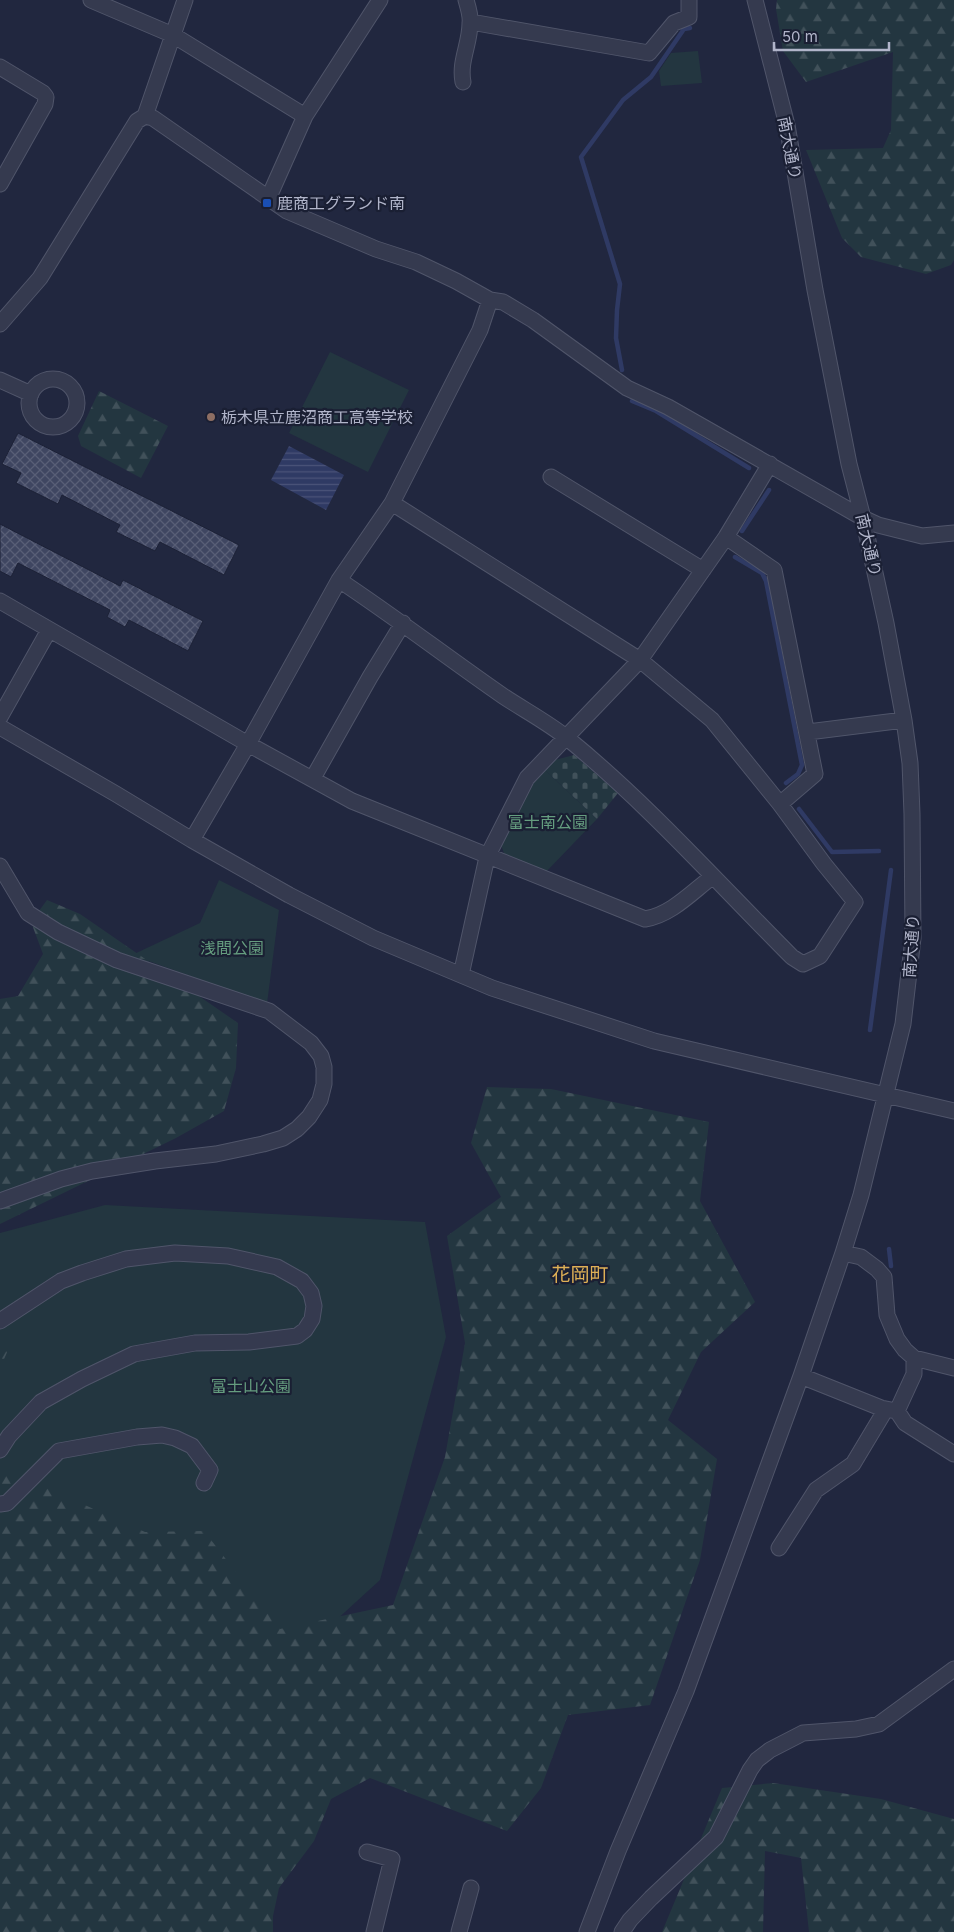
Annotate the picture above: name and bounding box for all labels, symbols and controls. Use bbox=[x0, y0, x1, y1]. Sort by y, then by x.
scale bar bbox=[774, 20, 889, 52]
text: 50 m bbox=[782, 27, 818, 46]
street label: 南大通り bbox=[774, 115, 806, 181]
place label: 鹿商工グランド南 bbox=[277, 193, 405, 213]
marker: 鹿商工グランド南 bbox=[261, 197, 273, 209]
place label: 栃木県立鹿沼商工高等学校 bbox=[221, 407, 413, 427]
marker: 栃木県立鹿沼商工高等学校 bbox=[205, 411, 217, 423]
street label: 南大通り bbox=[852, 512, 886, 578]
park label: 富士南公園 bbox=[508, 812, 588, 832]
street label: 南大通り bbox=[899, 913, 923, 979]
park label: 浅間公園 bbox=[200, 938, 264, 958]
district label: 花岡町 bbox=[551, 1263, 609, 1286]
park label: 富士山公園 bbox=[211, 1376, 291, 1396]

